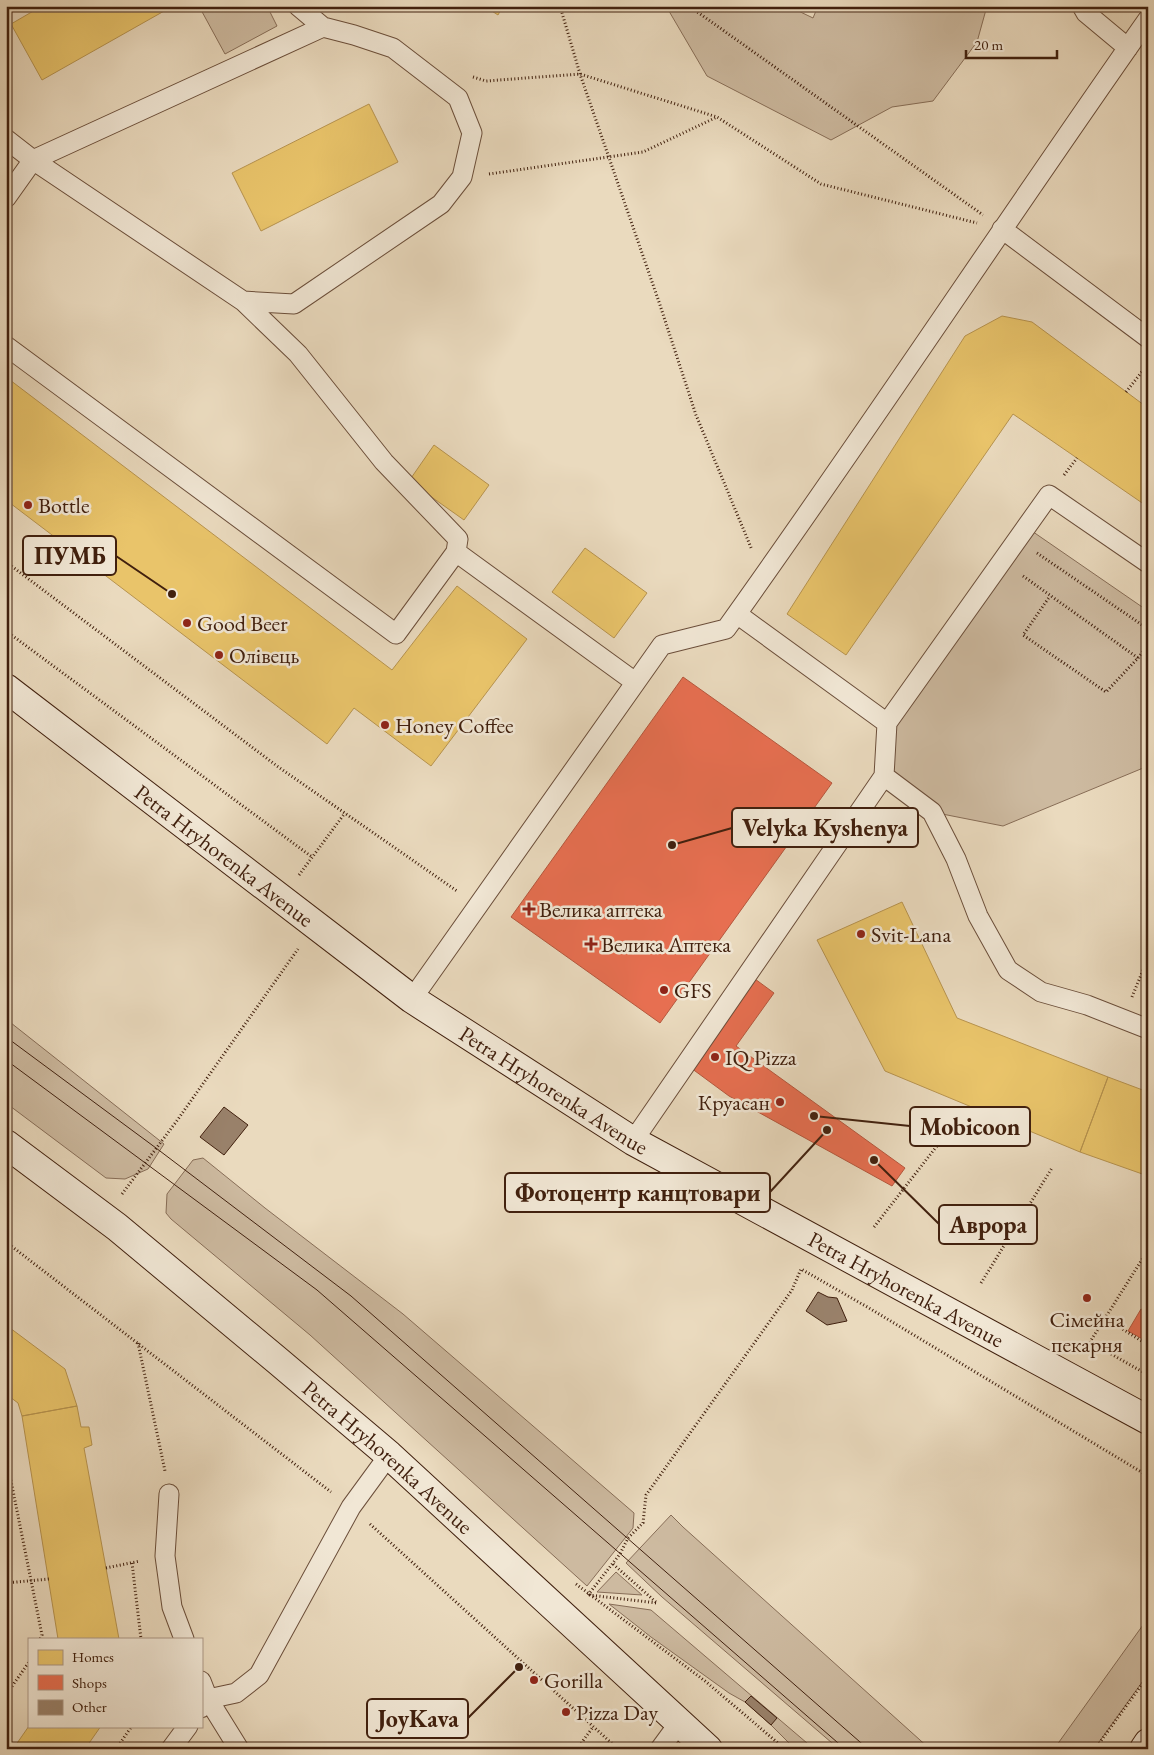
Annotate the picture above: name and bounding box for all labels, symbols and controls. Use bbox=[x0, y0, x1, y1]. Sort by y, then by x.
scale bar bbox=[966, 28, 1058, 60]
text: 20 m bbox=[974, 35, 1003, 54]
place label: Bottle bbox=[38, 491, 90, 520]
marker: Bottle bbox=[22, 499, 34, 511]
callout: ПУМБ bbox=[23, 536, 116, 575]
text: ПУМБ bbox=[34, 540, 106, 571]
place label: Good Beer bbox=[197, 609, 288, 638]
marker: Good Beer bbox=[181, 617, 193, 629]
place label: Олівець bbox=[229, 641, 299, 670]
marker: Олівець bbox=[213, 649, 225, 661]
place label: Honey Coffee bbox=[395, 711, 514, 740]
marker: Honey Coffee bbox=[379, 719, 391, 731]
street label: Petra Hryhorenka Avenue bbox=[129, 777, 320, 933]
callout: Velyka Kyshenya bbox=[732, 808, 918, 847]
text: Velyka Kyshenya bbox=[742, 812, 908, 844]
place label: Велика аптека bbox=[539, 895, 663, 924]
marker: Велика аптека bbox=[523, 903, 535, 915]
place label: Svit-Lana bbox=[871, 920, 951, 949]
marker: Svit-Lana bbox=[855, 928, 867, 940]
place label: Велика Аптека bbox=[601, 930, 731, 959]
marker: Велика Аптека bbox=[585, 938, 597, 950]
place label: GFS bbox=[674, 976, 712, 1005]
marker: GFS bbox=[658, 984, 670, 996]
street label: Petra Hryhorenka Avenue bbox=[454, 1019, 654, 1161]
place label: IQ Pizza bbox=[725, 1043, 797, 1072]
marker: IQ Pizza bbox=[709, 1051, 721, 1063]
place label: Круасан bbox=[698, 1088, 770, 1117]
marker: Круасан bbox=[774, 1096, 786, 1108]
callout: Mobicoon bbox=[910, 1107, 1030, 1146]
text: Mobicoon bbox=[920, 1111, 1021, 1142]
callout: Фотоцентр канцтовари bbox=[505, 1173, 770, 1212]
text: Фотоцентр канцтовари bbox=[515, 1177, 761, 1208]
callout: Аврора bbox=[939, 1205, 1037, 1244]
text: Аврора bbox=[948, 1209, 1027, 1240]
street label: Petra Hryhorenka Avenue bbox=[803, 1224, 1010, 1354]
marker: Сімейна пекарня bbox=[1081, 1292, 1093, 1304]
place label: Сімейна пекарня bbox=[1049, 1305, 1125, 1359]
street label: Petra Hryhorenka Avenue bbox=[297, 1374, 480, 1540]
legend bbox=[28, 1638, 202, 1728]
text: Homes bbox=[72, 1647, 114, 1666]
place label: Gorilla bbox=[544, 1666, 603, 1695]
text: Shops bbox=[72, 1673, 107, 1692]
marker: Gorilla bbox=[528, 1674, 540, 1686]
text: Other bbox=[72, 1697, 107, 1716]
place label: Pizza Day bbox=[576, 1698, 658, 1727]
callout: JoyKava bbox=[367, 1699, 468, 1738]
text: JoyKava bbox=[375, 1703, 459, 1735]
marker: Pizza Day bbox=[560, 1706, 572, 1718]

